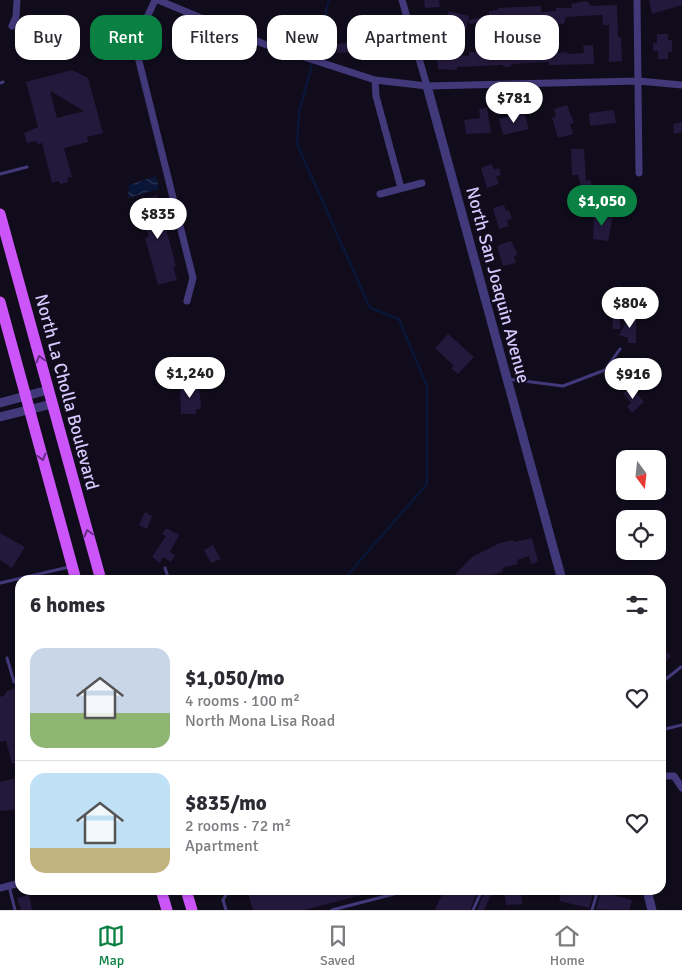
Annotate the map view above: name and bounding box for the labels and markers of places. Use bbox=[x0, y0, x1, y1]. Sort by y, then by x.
pin: $781 bbox=[484, 82, 544, 124]
pin: $1,050 bbox=[561, 184, 643, 227]
pin: $835 bbox=[128, 198, 188, 240]
pin: $804 bbox=[600, 286, 660, 329]
pin: $1,240 bbox=[149, 356, 231, 399]
pin: $916 bbox=[603, 358, 663, 400]

